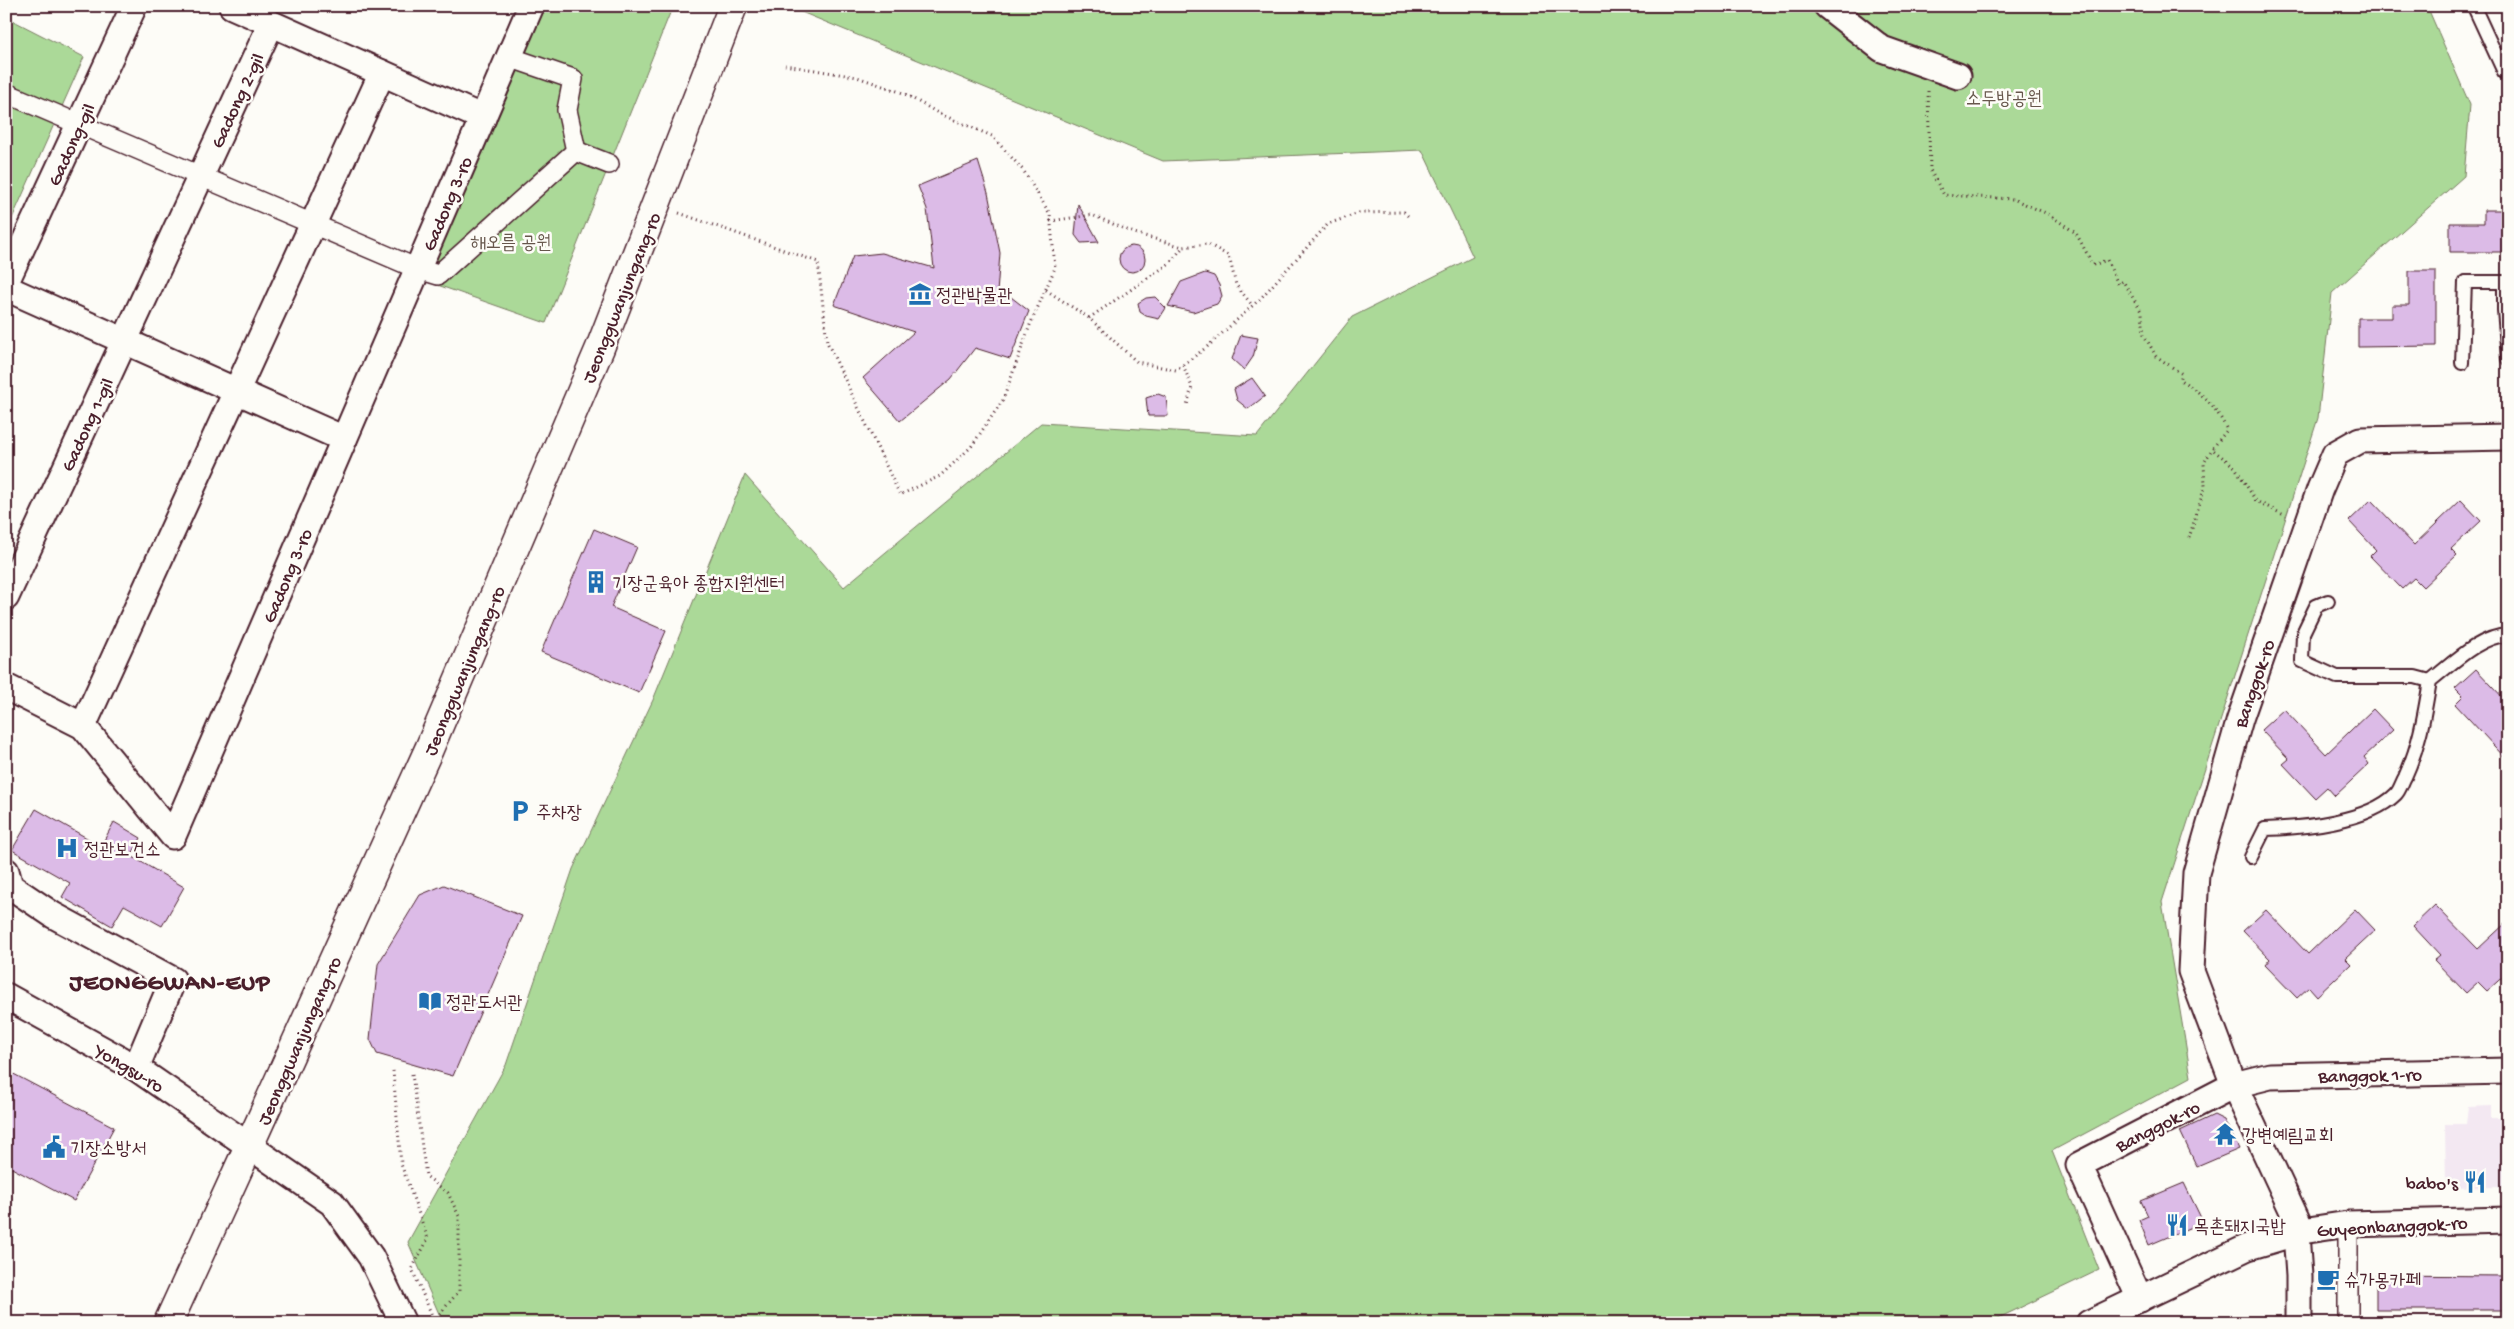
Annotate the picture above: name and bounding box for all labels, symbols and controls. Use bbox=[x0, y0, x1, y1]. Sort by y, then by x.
street label: Gadong 2-gil bbox=[207, 50, 271, 153]
park label: 소두방공원 bbox=[1966, 89, 2042, 112]
street label: Gadong-gil bbox=[44, 101, 102, 190]
street label: Gadong 3-ro bbox=[419, 154, 479, 255]
street label: Jeonggwanjungang-ro bbox=[579, 210, 668, 387]
park label: 해오름 공원 bbox=[471, 233, 551, 256]
museum icon: 정관박물관 bbox=[907, 281, 933, 307]
place label: 정관박물관 bbox=[936, 286, 1012, 309]
street label: Gadong 1-gil bbox=[57, 375, 121, 476]
street label: Gadong 3-ro bbox=[259, 526, 319, 627]
building icon: 기장군육아 종합지원센터 bbox=[583, 569, 609, 595]
place label: 기장군육아 종합지원센터 bbox=[612, 574, 785, 597]
street label: Jeonggwanjungang-ro bbox=[420, 583, 512, 760]
street label: Banggok-ro bbox=[2230, 637, 2282, 732]
parking icon: 주차장 bbox=[507, 798, 533, 824]
place label: 주차장 bbox=[536, 803, 582, 826]
hospital icon: 정관보건소 bbox=[54, 835, 80, 861]
place label: 정관보건소 bbox=[84, 840, 160, 863]
street label: Jeonggwanjungang-ro bbox=[254, 954, 349, 1129]
district label: JEONGGWAN-EUP bbox=[69, 970, 270, 999]
library icon: 정관도서관 bbox=[417, 988, 443, 1014]
place label: 정관도서관 bbox=[446, 993, 522, 1016]
street label: Yongsu-ro bbox=[88, 1039, 167, 1100]
street label: Banggok 1-ro bbox=[2317, 1065, 2422, 1090]
street label: Banggok-ro bbox=[2112, 1097, 2205, 1160]
temple icon: 강변예림교회 bbox=[2212, 1121, 2238, 1147]
place label: 강변예림교회 bbox=[2242, 1126, 2334, 1149]
public building icon: 기장소방서 bbox=[41, 1134, 67, 1160]
place label: 기장소방서 bbox=[70, 1139, 146, 1162]
restaurant icon: babo's bbox=[2462, 1169, 2488, 1195]
place label: babo's bbox=[2406, 1174, 2459, 1197]
restaurant icon: 목촌돼지국밥 bbox=[2164, 1212, 2190, 1238]
street label: Guyeonbanggok-ro bbox=[2316, 1213, 2468, 1244]
place label: 목촌돼지국밥 bbox=[2194, 1217, 2286, 1240]
cafe icon: 슈가몽카페 bbox=[2315, 1266, 2341, 1292]
place label: 슈가몽카페 bbox=[2344, 1271, 2420, 1294]

